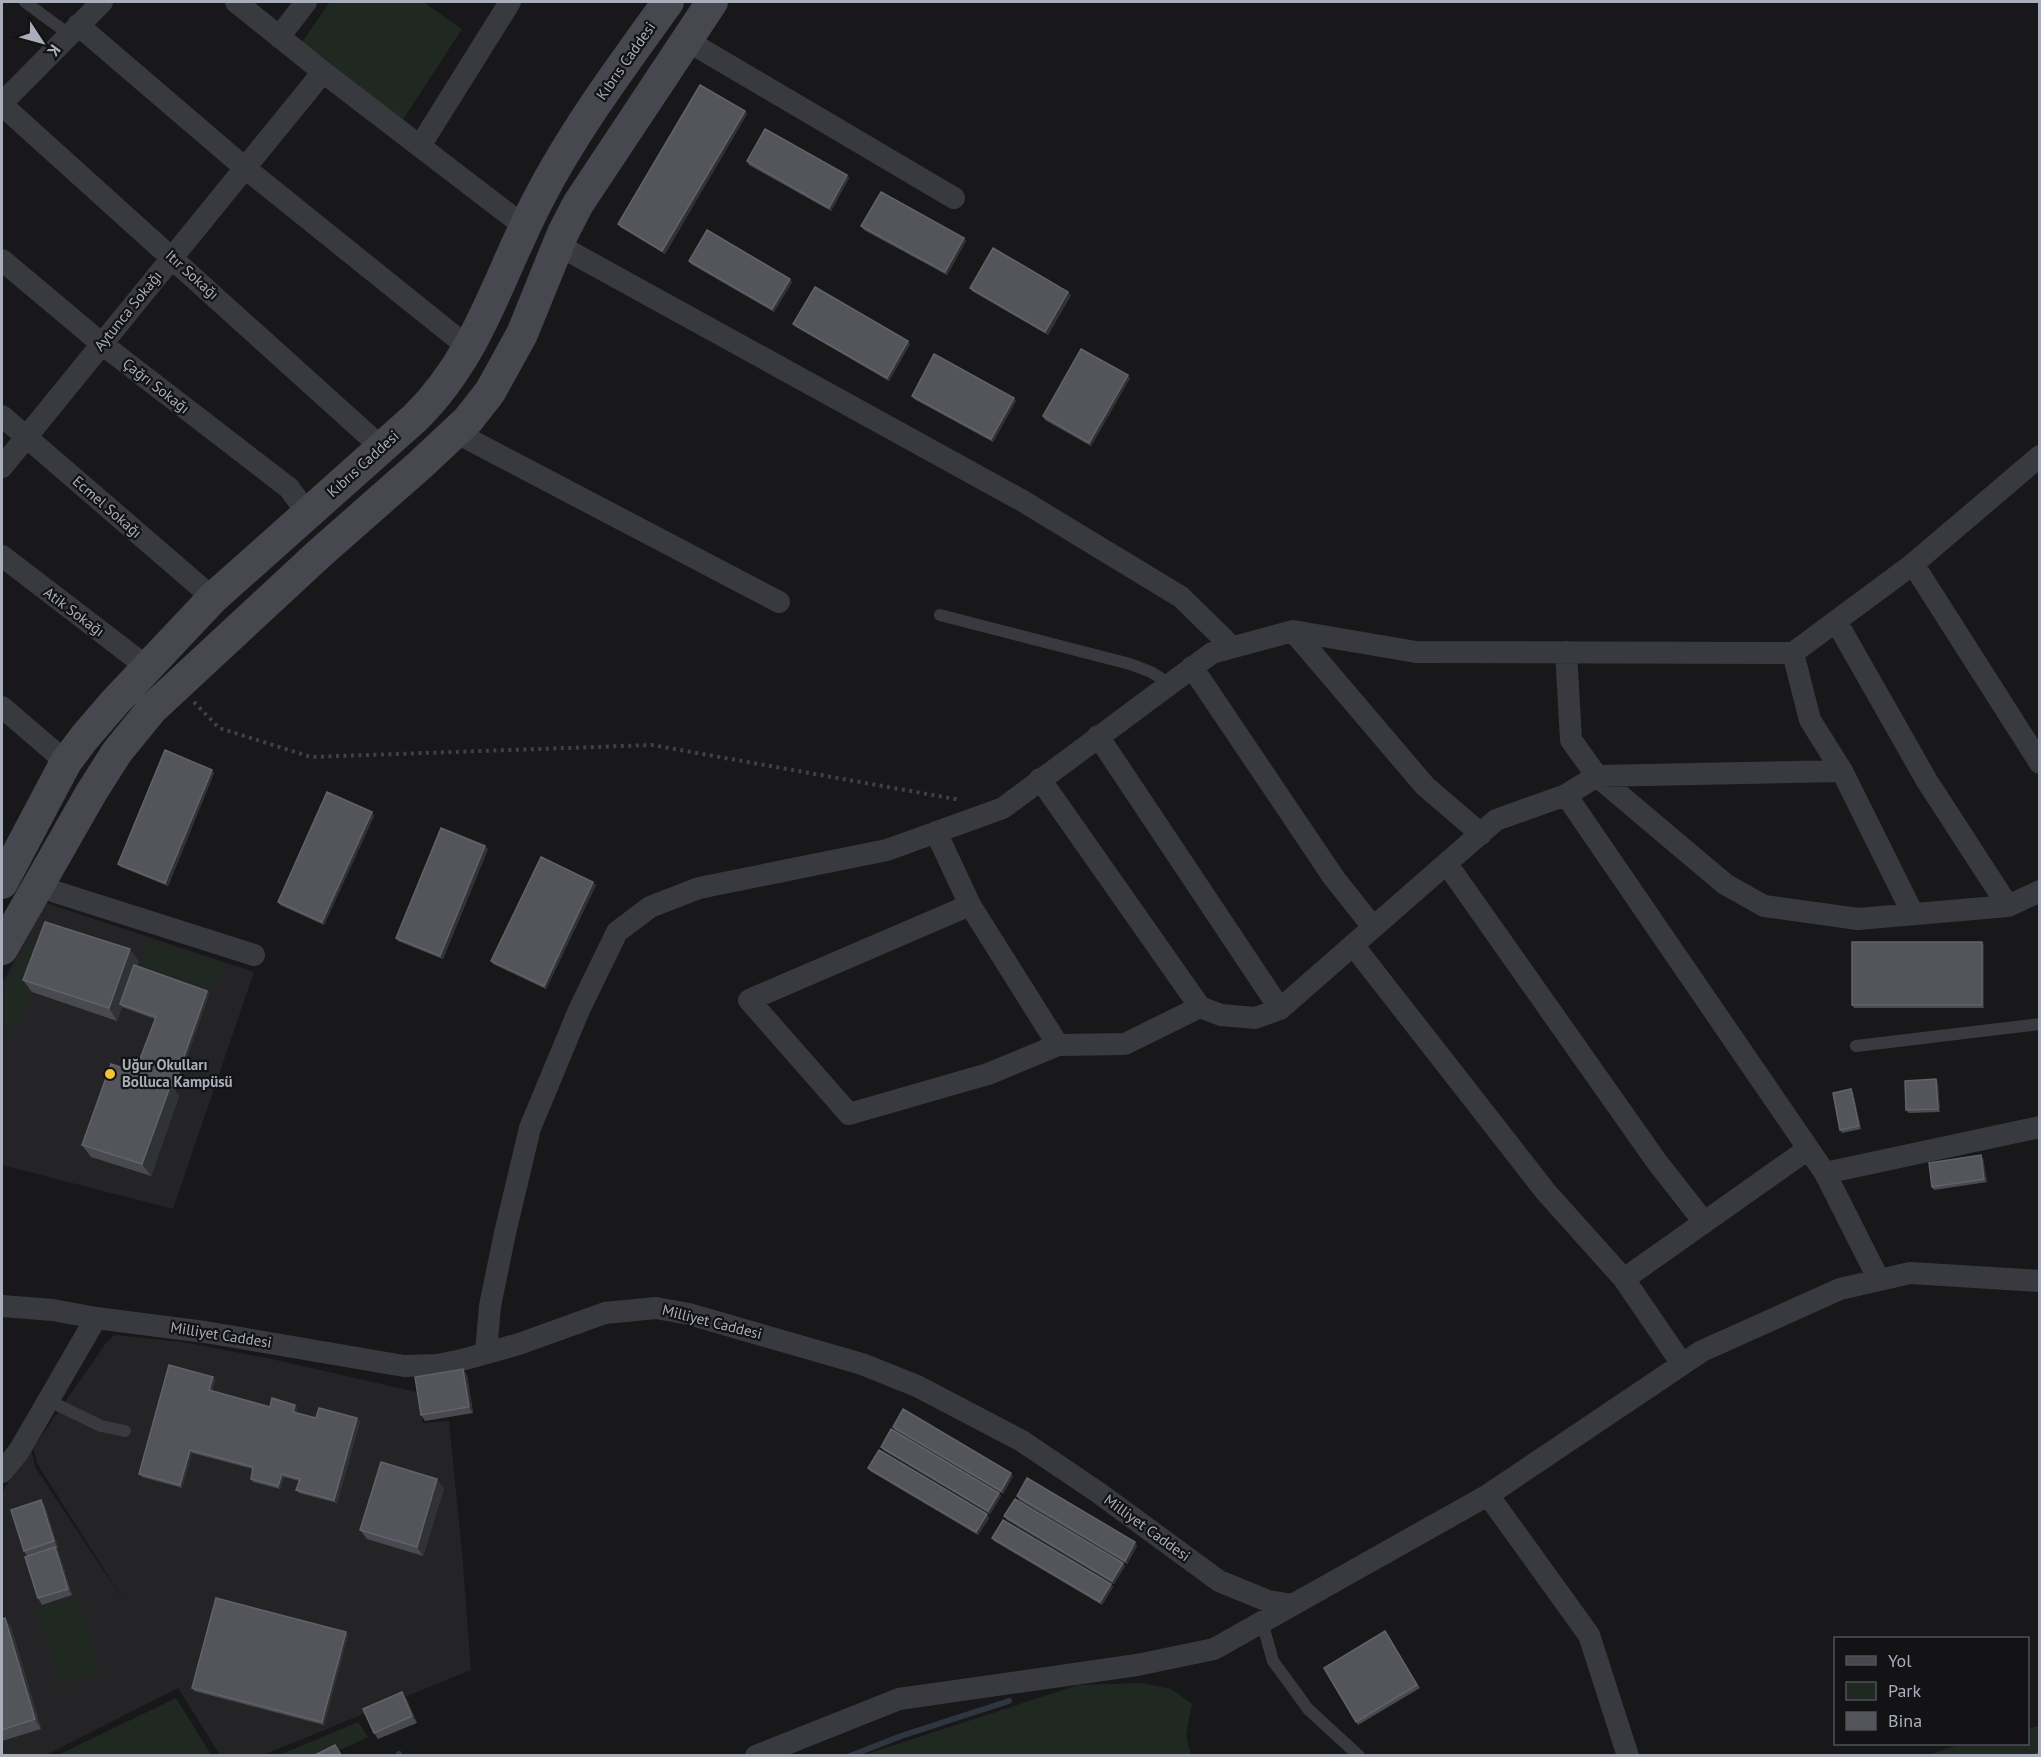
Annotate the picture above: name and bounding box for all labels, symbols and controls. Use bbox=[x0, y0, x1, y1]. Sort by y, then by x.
north arrow bbox=[12, 12, 72, 72]
street label: Kıbrıs Caddesi bbox=[592, 18, 659, 103]
text: K bbox=[43, 41, 65, 61]
street label: Itır Sokağı bbox=[162, 246, 223, 304]
street label: Aytunca Sokağı bbox=[90, 267, 166, 355]
street label: Çağrı Sokağı bbox=[119, 354, 194, 418]
street label: Kıbrıs Caddesi bbox=[323, 426, 403, 501]
street label: Ecmel Sokağı bbox=[69, 471, 146, 542]
street label: Atik Sokağı bbox=[40, 583, 108, 641]
place label: Uğur Okulları Bolluca Kampüsü bbox=[122, 1055, 233, 1091]
marker: Uğur Okulları Bolluca Kampüsü bbox=[103, 1067, 117, 1081]
street label: Milliyet Caddesi bbox=[660, 1300, 764, 1343]
street label: Milliyet Caddesi bbox=[169, 1317, 273, 1352]
street label: Milliyet Caddesi bbox=[1100, 1490, 1194, 1565]
legend bbox=[1834, 1637, 2029, 1745]
text: Yol bbox=[1888, 1649, 1912, 1672]
text: Park bbox=[1888, 1679, 1921, 1702]
text: Bina bbox=[1888, 1709, 1922, 1732]

